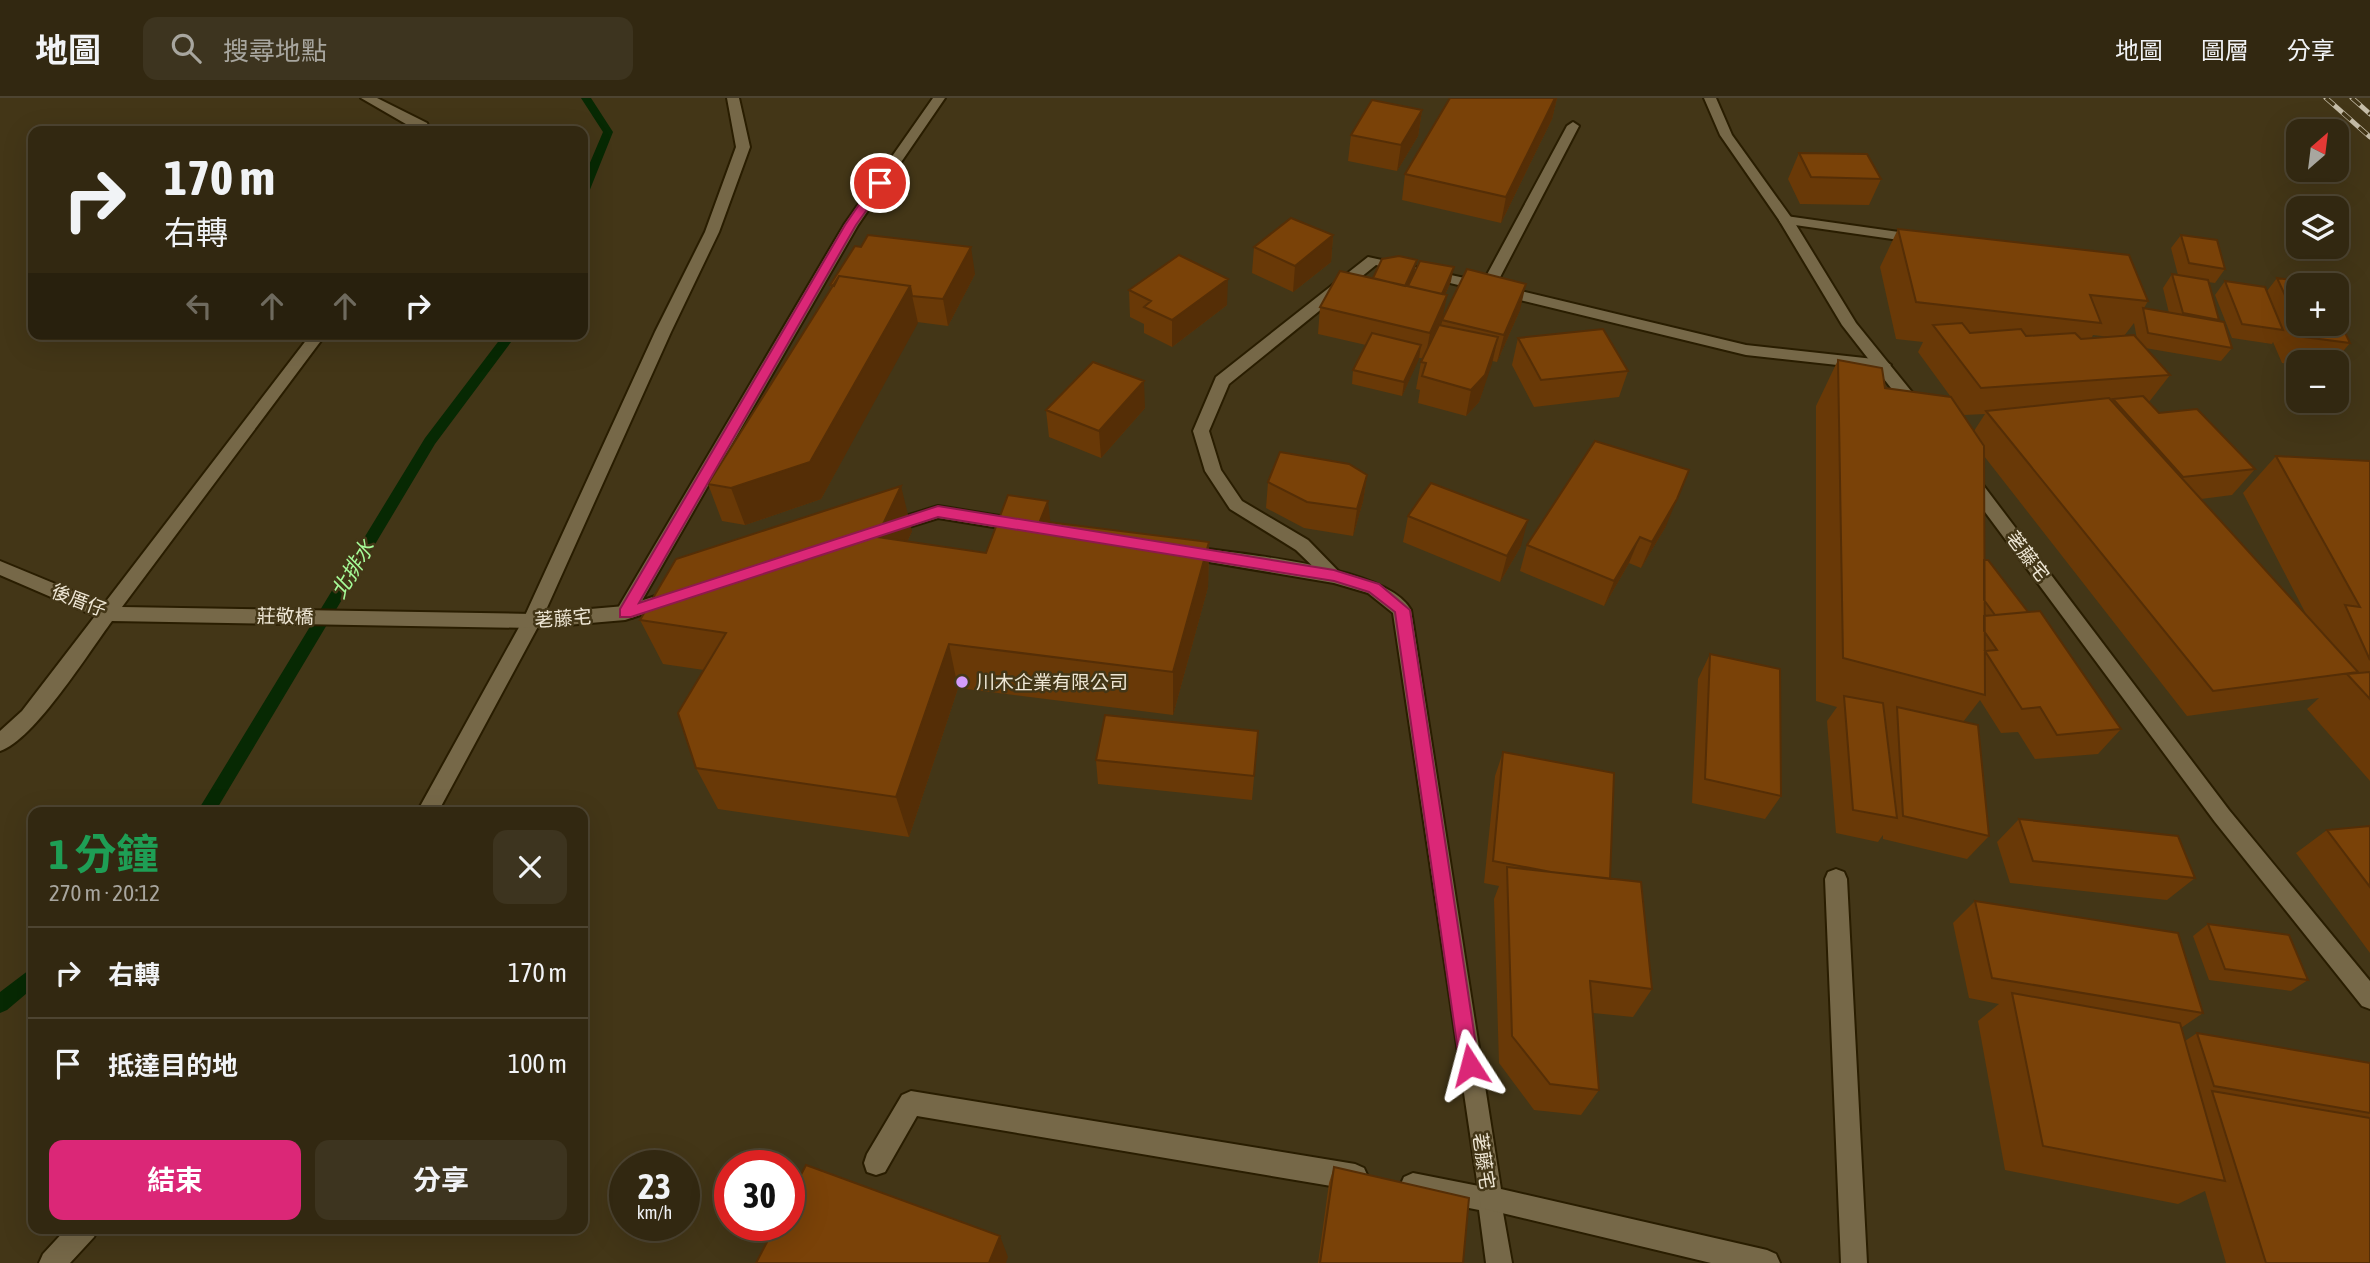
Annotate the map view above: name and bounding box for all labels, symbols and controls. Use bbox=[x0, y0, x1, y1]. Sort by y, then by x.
search box bbox=[143, 17, 633, 80]
icon: search bbox=[167, 29, 205, 67]
text: 地圖 bbox=[35, 31, 101, 69]
text: 搜尋地點 bbox=[223, 36, 327, 66]
text: 地圖 bbox=[2115, 37, 2163, 64]
text: 圖層 bbox=[2201, 37, 2249, 64]
text: 分享 bbox=[2287, 37, 2335, 64]
north arrow bbox=[2286, 119, 2348, 182]
map controls bbox=[2286, 119, 2349, 413]
text: 170 m bbox=[164, 149, 275, 205]
pin bbox=[850, 153, 910, 213]
icon: right bbox=[49, 154, 140, 245]
icon: arrive bbox=[861, 164, 899, 202]
button: layers bbox=[2286, 196, 2349, 259]
text: 右轉 bbox=[164, 214, 228, 251]
button: + bbox=[2286, 273, 2349, 336]
icon: left bbox=[180, 287, 218, 325]
icon: ahead bbox=[253, 287, 291, 325]
icon: ahead bbox=[326, 287, 364, 325]
icon: right bbox=[399, 287, 437, 325]
button: − bbox=[2286, 350, 2349, 413]
street label: 荖藤宅 bbox=[2002, 527, 2054, 585]
water label: 北排水 bbox=[325, 535, 379, 602]
street label: 後厝仔 bbox=[48, 580, 110, 620]
street label: 莊敬橋 bbox=[256, 605, 314, 627]
street label: 荖藤宅 bbox=[534, 605, 592, 631]
place label: 川木企業有限公司 bbox=[976, 671, 1128, 693]
marker: 川木企業有限公司 bbox=[954, 674, 970, 690]
text: 1 分鐘 bbox=[49, 830, 159, 878]
button: close bbox=[493, 830, 567, 904]
text: 270 m · 20:12 bbox=[49, 880, 160, 906]
icon: right bbox=[49, 954, 87, 992]
text: 170 m bbox=[508, 958, 567, 988]
text: 右轉 bbox=[108, 960, 160, 990]
position arrow bbox=[1433, 1028, 1507, 1102]
icon: arrive bbox=[49, 1045, 87, 1083]
text: 100 m bbox=[508, 1049, 567, 1079]
text: 抵達目的地 bbox=[108, 1051, 238, 1081]
street label: 荖藤宅 bbox=[1469, 1131, 1499, 1191]
button: 結束 bbox=[49, 1140, 301, 1220]
button: 分享 bbox=[315, 1140, 567, 1220]
speed limit sign: 30 bbox=[714, 1150, 805, 1241]
text: 23 bbox=[638, 1166, 671, 1206]
text: km/h bbox=[637, 1202, 672, 1223]

